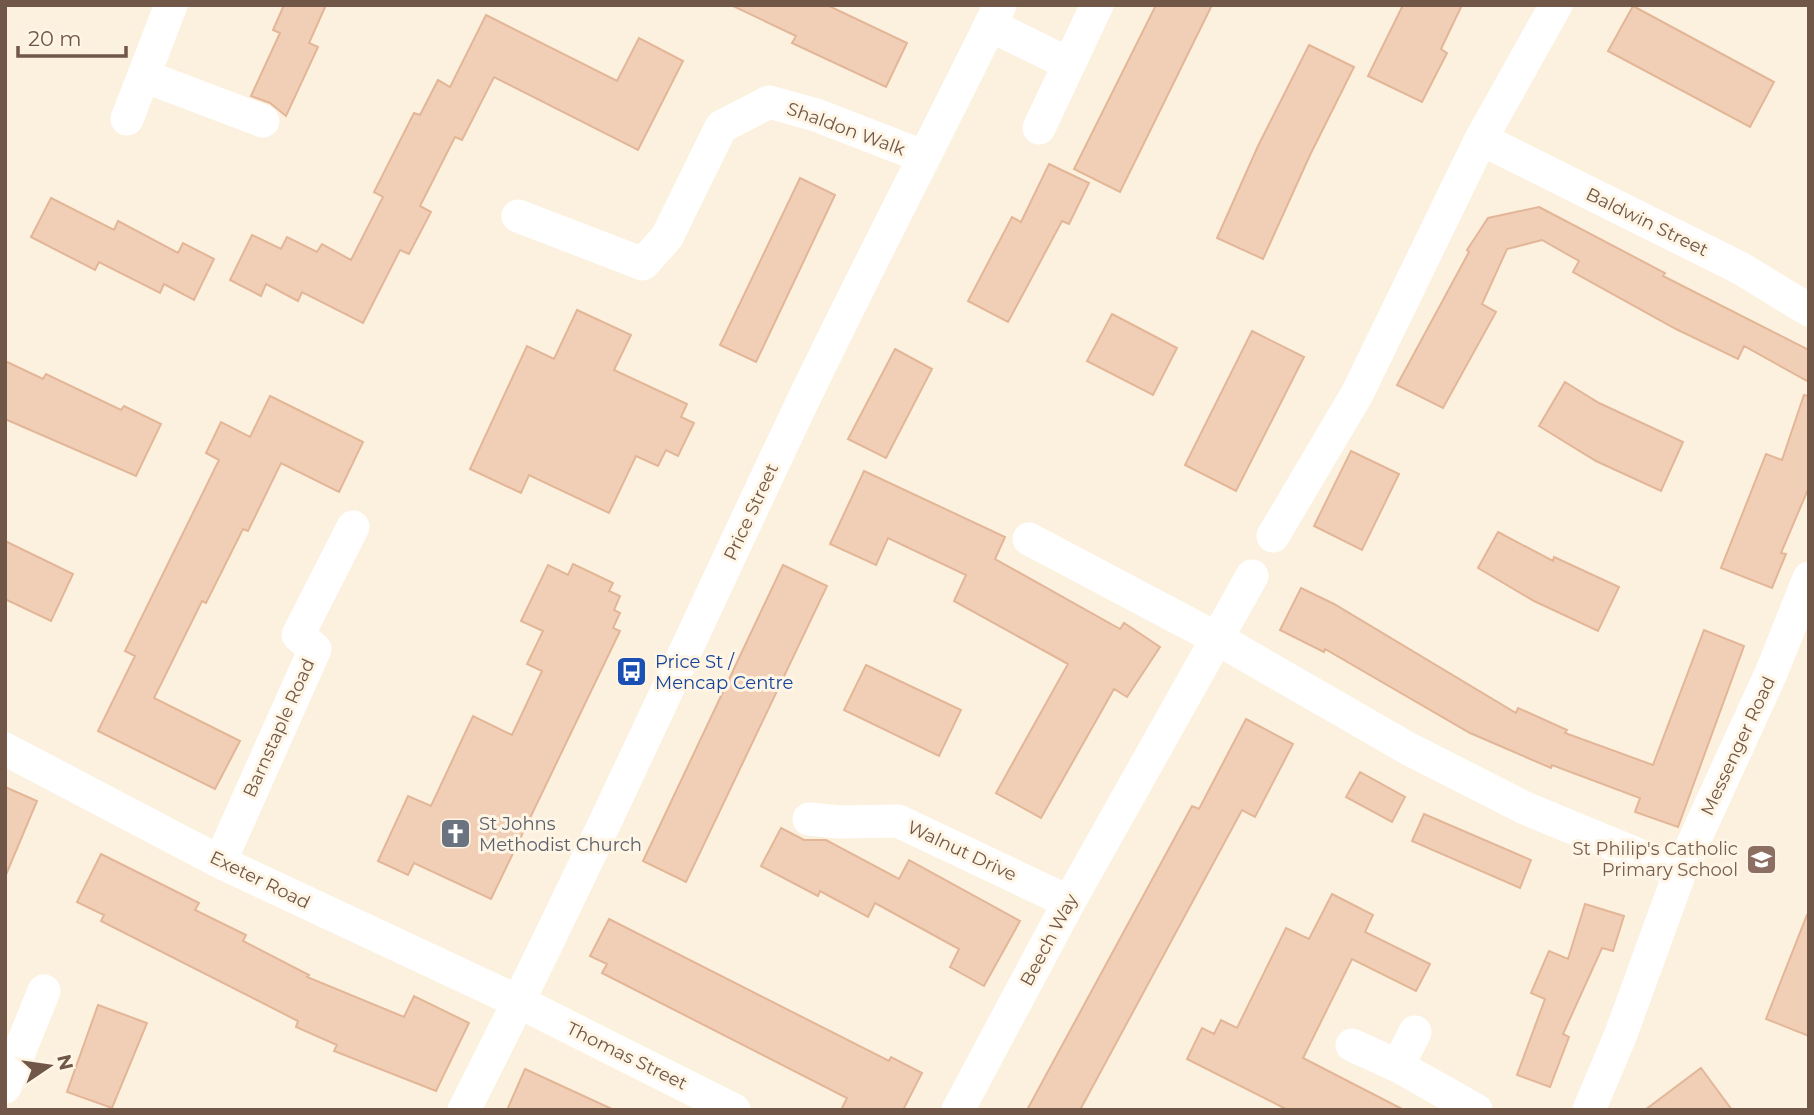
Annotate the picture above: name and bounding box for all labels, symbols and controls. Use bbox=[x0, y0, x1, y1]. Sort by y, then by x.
scale bar bbox=[18, 14, 126, 58]
text: 20 m bbox=[28, 26, 82, 51]
street label: Shaldon Walk bbox=[784, 97, 908, 161]
street label: Baldwin Street bbox=[1582, 183, 1712, 261]
street label: Price Street bbox=[719, 460, 783, 564]
place label: Price St / Mencap Centre bbox=[655, 651, 794, 694]
street label: Barnstaple Road bbox=[239, 655, 319, 801]
bus stop icon: Price St / Mencap Centre bbox=[615, 655, 649, 689]
street label: Messenger Road bbox=[1696, 673, 1780, 819]
place label: St Johns Methodist Church bbox=[479, 813, 642, 856]
street label: Walnut Drive bbox=[904, 816, 1020, 886]
church icon: St Johns Methodist Church bbox=[439, 817, 473, 851]
place label: St Philip's Catholic Primary School bbox=[1572, 838, 1738, 881]
school or university icon: St Philip's Catholic Primary School bbox=[1744, 842, 1778, 876]
street label: Exeter Road bbox=[206, 846, 314, 914]
street label: Beech Way bbox=[1016, 890, 1083, 990]
street label: Thomas Street bbox=[563, 1017, 691, 1095]
north arrow bbox=[14, 1031, 84, 1101]
text: N bbox=[52, 1052, 78, 1072]

